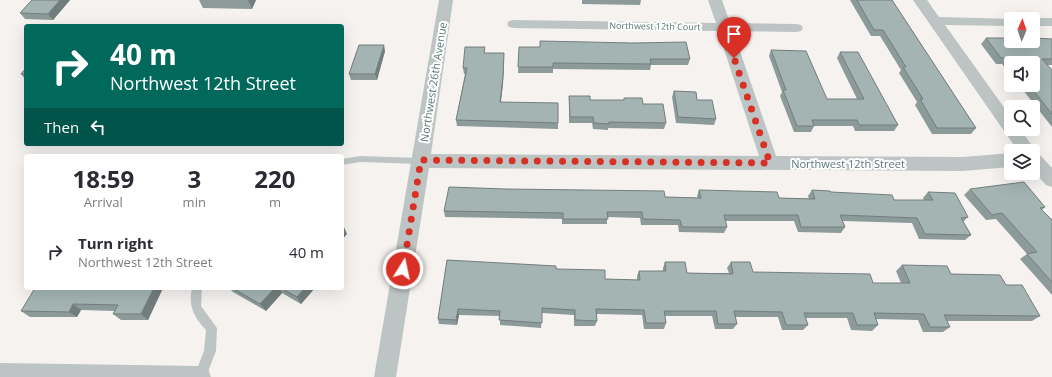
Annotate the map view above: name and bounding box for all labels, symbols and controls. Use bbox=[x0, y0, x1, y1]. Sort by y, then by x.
north arrow bbox=[1004, 12, 1040, 48]
map controls bbox=[1004, 12, 1040, 180]
pin bbox=[717, 17, 751, 58]
street label: Northwest 12th Court bbox=[609, 19, 701, 33]
street label: Northwest 26th Avenue bbox=[416, 21, 450, 143]
icon: arrive bbox=[723, 23, 745, 45]
text: 40 m bbox=[110, 35, 177, 73]
icon: right bbox=[44, 40, 96, 92]
button: sound bbox=[1004, 56, 1040, 92]
text: Northwest 12th Street bbox=[110, 71, 296, 95]
button: search bbox=[1004, 100, 1040, 136]
icon: left bbox=[87, 116, 109, 138]
text: Then bbox=[44, 117, 79, 137]
button: layers bbox=[1004, 144, 1040, 180]
street label: Northwest 12th Street bbox=[791, 156, 905, 171]
text: 18:59 bbox=[72, 162, 134, 195]
text: 3 bbox=[187, 162, 201, 195]
text: 220 bbox=[254, 162, 296, 195]
text: Arrival bbox=[84, 193, 123, 211]
text: min bbox=[183, 193, 206, 211]
text: m bbox=[269, 193, 281, 211]
text: Turn right bbox=[78, 233, 153, 253]
icon: right bbox=[44, 241, 66, 263]
text: 40 m bbox=[289, 242, 324, 262]
position arrow bbox=[382, 248, 424, 290]
text: Northwest 12th Street bbox=[78, 253, 212, 271]

